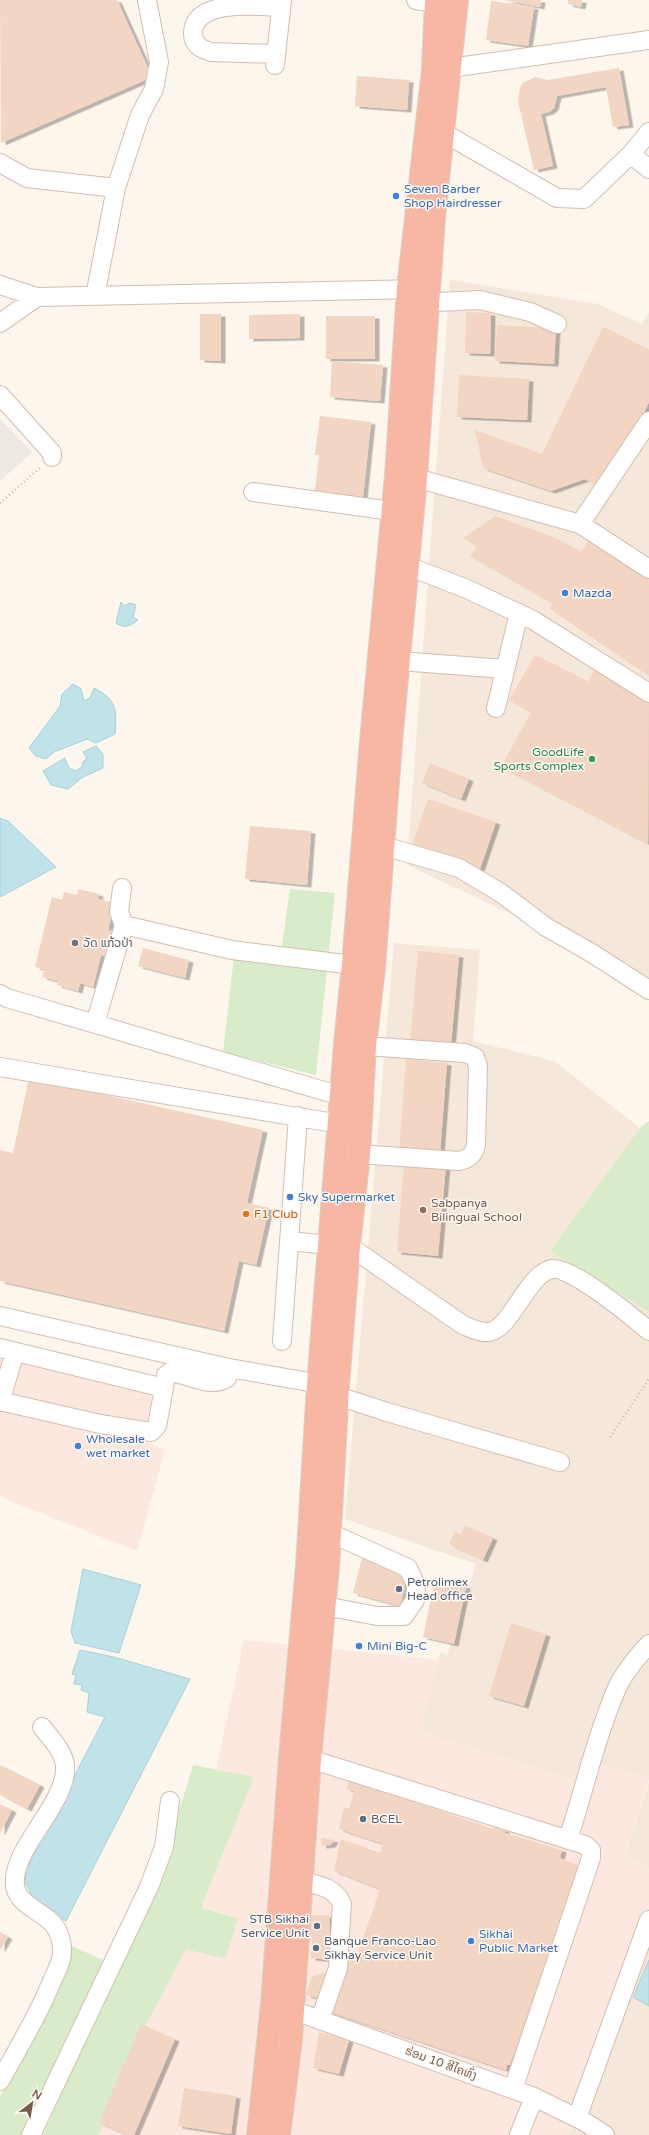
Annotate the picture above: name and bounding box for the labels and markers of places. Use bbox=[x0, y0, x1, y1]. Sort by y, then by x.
place label: Seven Barber Shop Hairdresser bbox=[404, 182, 502, 210]
marker: Seven Barber Shop Hairdresser bbox=[391, 191, 401, 201]
place label: Mazda bbox=[573, 586, 612, 600]
marker: Mazda bbox=[560, 588, 570, 598]
place label: GoodLife Sports Complex bbox=[494, 745, 584, 773]
marker: GoodLife Sports Complex bbox=[587, 754, 597, 764]
place label: ວັດ ແກ້ວປ່າ bbox=[83, 936, 133, 950]
marker: ວັດ ແກ້ວປ່າ bbox=[70, 938, 80, 948]
place label: Sky Supermarket bbox=[298, 1190, 396, 1204]
marker: Sky Supermarket bbox=[285, 1192, 295, 1202]
place label: Sabpanya Bilingual School bbox=[431, 1196, 522, 1224]
marker: Sabpanya Bilingual School bbox=[418, 1205, 428, 1215]
place label: F1 Club bbox=[254, 1207, 298, 1221]
marker: F1 Club bbox=[241, 1209, 251, 1219]
place label: Wholesale wet market bbox=[86, 1432, 150, 1460]
marker: Wholesale wet market bbox=[73, 1441, 83, 1451]
place label: Petrolimex Head office bbox=[407, 1575, 473, 1603]
marker: Petrolimex Head office bbox=[394, 1584, 404, 1594]
place label: Mini Big-C bbox=[367, 1639, 427, 1653]
marker: Mini Big-C bbox=[354, 1641, 364, 1651]
place label: BCEL bbox=[371, 1812, 402, 1826]
marker: BCEL bbox=[358, 1814, 368, 1824]
place label: STB Sikhai Service Unit bbox=[241, 1912, 309, 1940]
marker: STB Sikhai Service Unit bbox=[312, 1921, 322, 1931]
place label: Sikhai Public Market bbox=[479, 1927, 559, 1955]
place label: Banque Franco-Lao Sikhay Service Unit bbox=[324, 1934, 436, 1962]
marker: Sikhai Public Market bbox=[466, 1936, 476, 1946]
marker: Banque Franco-Lao Sikhay Service Unit bbox=[311, 1943, 321, 1953]

